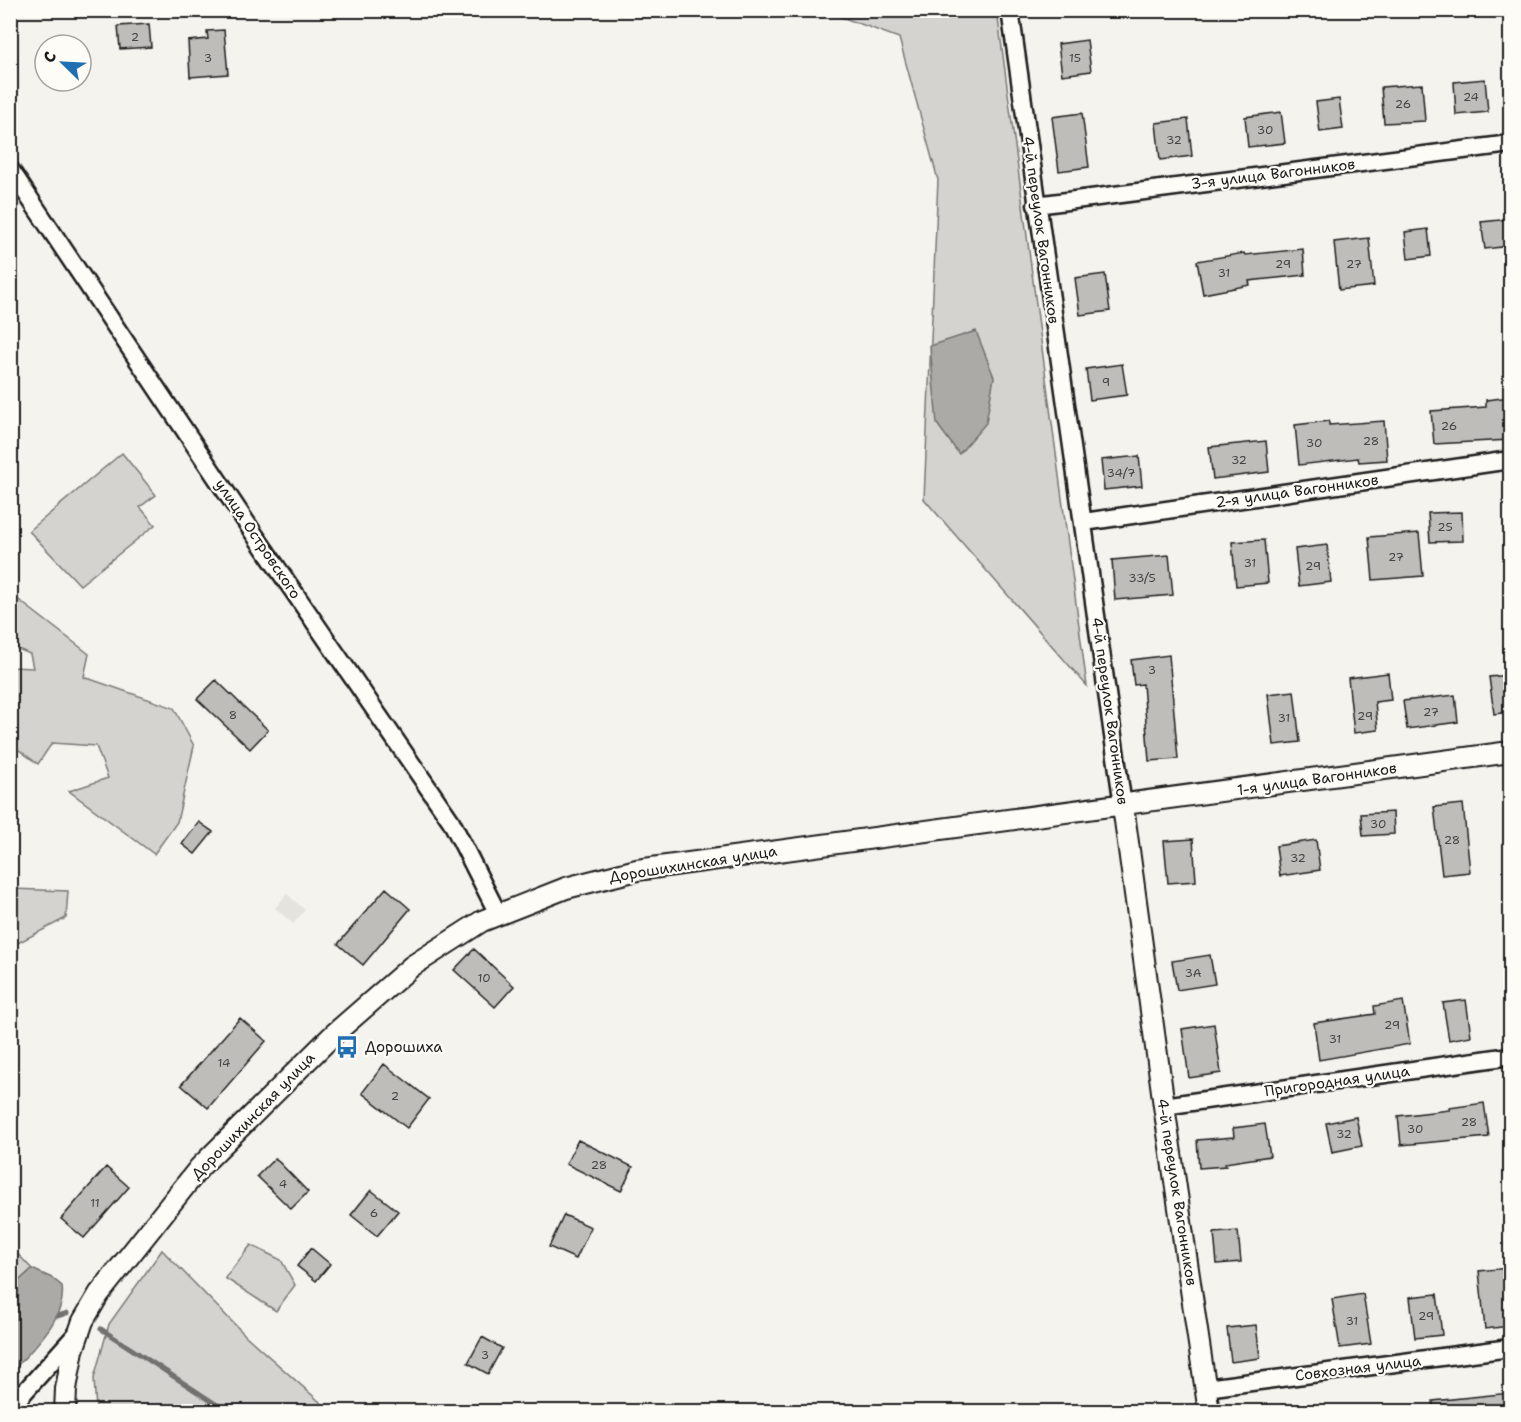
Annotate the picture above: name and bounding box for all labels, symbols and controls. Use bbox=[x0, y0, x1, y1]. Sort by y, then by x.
house number: 2 bbox=[131, 29, 139, 45]
north arrow bbox=[33, 33, 93, 93]
text: С bbox=[38, 48, 61, 66]
house number: 3 bbox=[204, 50, 212, 66]
house number: 15 bbox=[1069, 50, 1081, 66]
house number: 24 bbox=[1463, 89, 1479, 105]
house number: 26 bbox=[1395, 96, 1411, 112]
house number: 30 bbox=[1257, 122, 1273, 138]
house number: 32 bbox=[1166, 132, 1182, 148]
street label: 4-й переулок Вагонников bbox=[1018, 135, 1064, 325]
street label: 3-я улица Вагонников bbox=[1190, 154, 1356, 194]
house number: 29 bbox=[1275, 256, 1291, 272]
house number: 27 bbox=[1346, 256, 1362, 272]
house number: 31 bbox=[1218, 265, 1230, 281]
house number: 9 bbox=[1102, 374, 1110, 390]
house number: 26 bbox=[1441, 418, 1457, 434]
house number: 28 bbox=[1363, 433, 1379, 449]
house number: 30 bbox=[1306, 435, 1322, 451]
house number: 32 bbox=[1231, 452, 1247, 468]
house number: 34/7 bbox=[1107, 465, 1135, 481]
street label: 2-я улица Вагонников bbox=[1214, 470, 1380, 512]
street label: улица Островского bbox=[210, 475, 306, 603]
house number: 25 bbox=[1437, 519, 1453, 535]
house number: 27 bbox=[1388, 549, 1404, 565]
house number: 31 bbox=[1244, 555, 1256, 571]
house number: 29 bbox=[1305, 558, 1321, 574]
house number: 33/5 bbox=[1128, 570, 1156, 586]
street label: 4-й переулок Вагонников bbox=[1087, 616, 1133, 806]
house number: 3 bbox=[1148, 662, 1156, 678]
house number: 27 bbox=[1423, 704, 1439, 720]
house number: 8 bbox=[229, 707, 237, 723]
house number: 29 bbox=[1357, 708, 1373, 724]
house number: 31 bbox=[1278, 710, 1290, 726]
street label: 1-я улица Вагонников bbox=[1236, 758, 1398, 800]
house number: 30 bbox=[1370, 816, 1386, 832]
house number: 28 bbox=[1444, 832, 1460, 848]
street label: Дорошихинская улица bbox=[608, 841, 779, 887]
house number: 32 bbox=[1290, 850, 1306, 866]
house number: 3А bbox=[1184, 965, 1202, 981]
house number: 10 bbox=[477, 970, 491, 986]
house number: 29 bbox=[1384, 1017, 1400, 1033]
house number: 31 bbox=[1329, 1031, 1341, 1047]
bus stop icon: Дорошиха bbox=[334, 1034, 360, 1060]
place label: Дорошиха bbox=[365, 1037, 443, 1057]
street label: Дорошихинская улица bbox=[187, 1047, 320, 1184]
house number: 14 bbox=[218, 1055, 230, 1071]
street label: Пригородная улица bbox=[1263, 1061, 1412, 1101]
house number: 2 bbox=[391, 1088, 399, 1104]
street label: 4-й переулок Вагонников bbox=[1152, 1097, 1202, 1287]
house number: 28 bbox=[1461, 1114, 1477, 1130]
house number: 30 bbox=[1407, 1121, 1423, 1137]
house number: 32 bbox=[1336, 1126, 1352, 1142]
house number: 28 bbox=[591, 1157, 607, 1173]
house number: 4 bbox=[279, 1176, 287, 1192]
house number: 11 bbox=[90, 1195, 100, 1211]
house number: 6 bbox=[370, 1205, 378, 1221]
house number: 29 bbox=[1418, 1308, 1434, 1324]
house number: 31 bbox=[1346, 1313, 1358, 1329]
house number: 3 bbox=[481, 1347, 489, 1363]
street label: Совхозная улица bbox=[1294, 1350, 1423, 1386]

